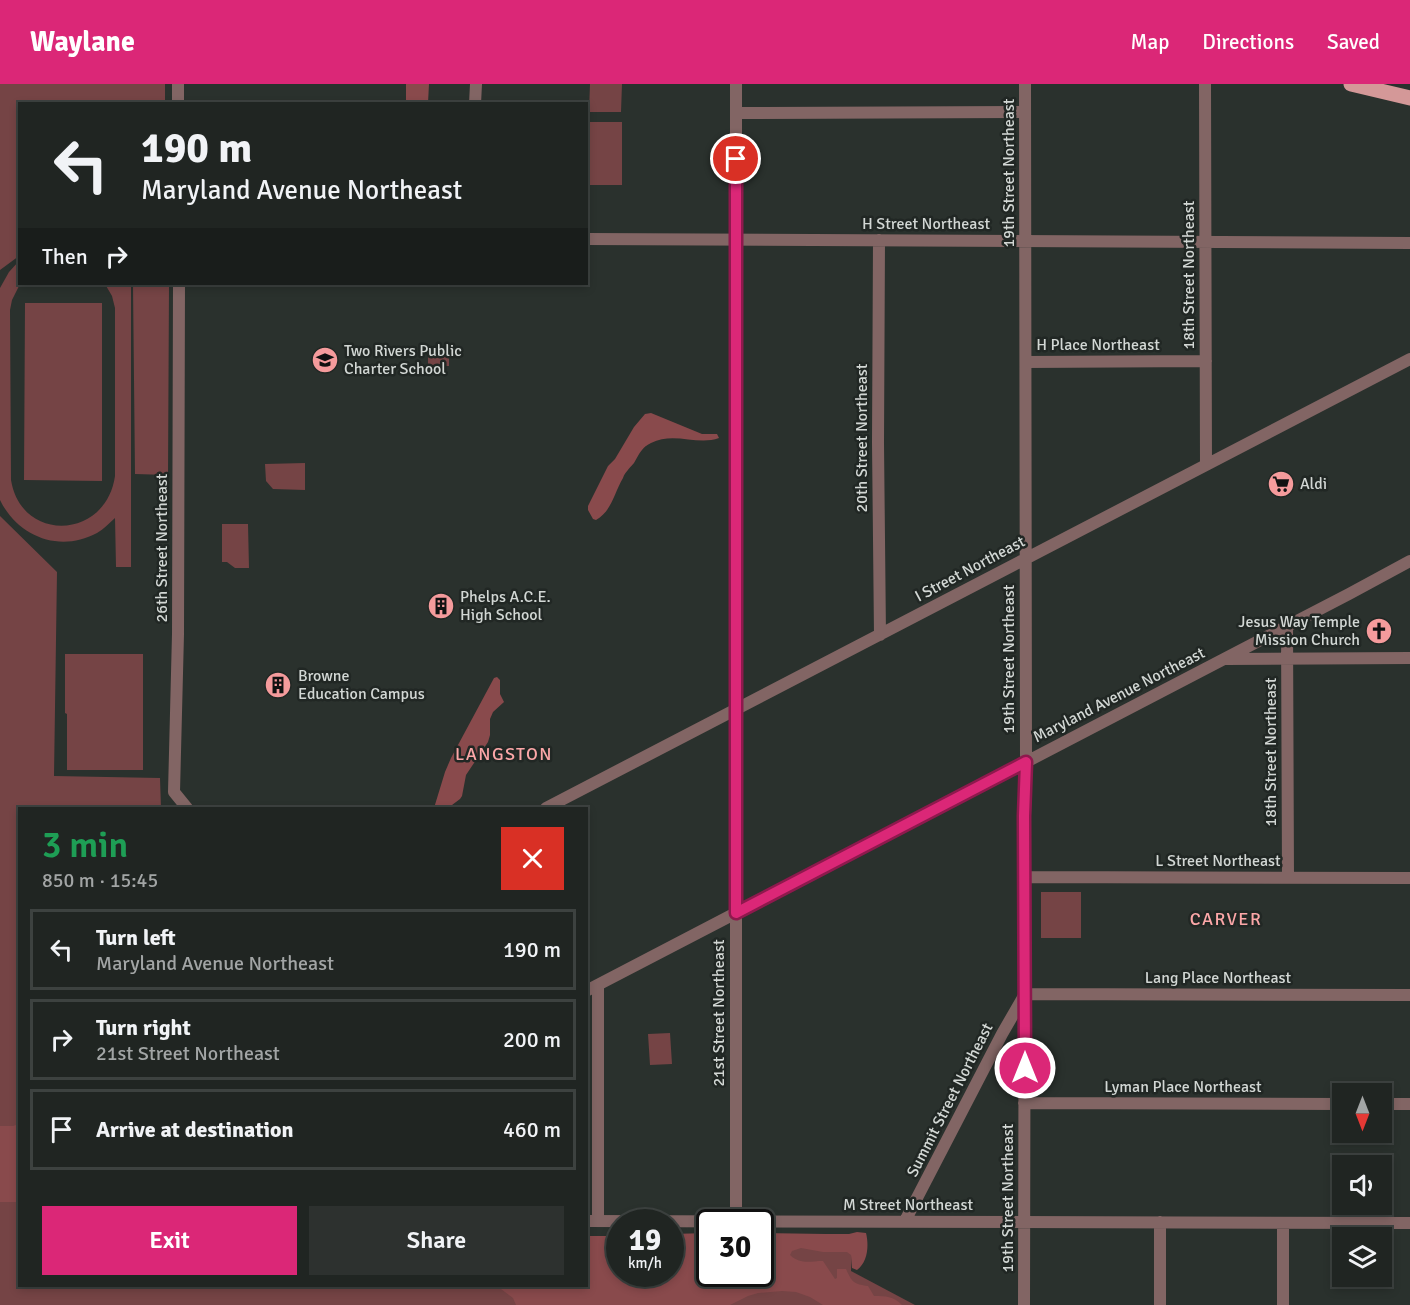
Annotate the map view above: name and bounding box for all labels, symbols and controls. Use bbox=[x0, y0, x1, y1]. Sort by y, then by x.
text: Waylane bbox=[30, 25, 135, 59]
text: Map bbox=[1131, 29, 1169, 55]
text: Directions bbox=[1202, 29, 1294, 55]
text: Saved bbox=[1327, 29, 1380, 55]
street label: 19th Street Northeast bbox=[999, 98, 1019, 247]
text: 190 m bbox=[141, 123, 252, 174]
icon: left bbox=[42, 126, 120, 204]
pin bbox=[710, 133, 761, 184]
icon: arrive bbox=[719, 142, 752, 175]
text: Maryland Avenue Northeast bbox=[141, 174, 462, 207]
street label: 18th Street Northeast bbox=[1179, 200, 1199, 349]
street label: H Street Northeast bbox=[862, 214, 990, 234]
icon: right bbox=[100, 240, 133, 273]
text: Then bbox=[42, 243, 88, 270]
street label: H Place Northeast bbox=[1036, 335, 1160, 355]
place label: Two Rivers Public Charter School bbox=[344, 341, 462, 379]
school or university icon: Two Rivers Public Charter School bbox=[310, 345, 340, 375]
street label: 20th Street Northeast bbox=[852, 363, 872, 512]
supermarket icon: Aldi bbox=[1266, 469, 1296, 499]
street label: 26th Street Northeast bbox=[152, 473, 172, 622]
place label: Aldi bbox=[1300, 474, 1327, 494]
street label: I Street Northeast bbox=[912, 531, 1029, 606]
street label: 19th Street Northeast bbox=[999, 584, 1019, 733]
place label: Phelps A.C.E. High School bbox=[460, 587, 551, 625]
building icon: Phelps A.C.E. High School bbox=[426, 591, 456, 621]
place label: Jesus Way Temple Mission Church bbox=[1238, 612, 1360, 650]
church icon: Jesus Way Temple Mission Church bbox=[1364, 616, 1394, 646]
street label: Maryland Avenue Northeast bbox=[1030, 643, 1209, 747]
place label: Browne Education Campus bbox=[298, 666, 425, 704]
building icon: Browne Education Campus bbox=[263, 670, 293, 700]
street label: 18th Street Northeast bbox=[1261, 677, 1281, 826]
district label: LANGSTON bbox=[455, 743, 553, 765]
text: 3 min bbox=[42, 823, 128, 868]
button: close bbox=[501, 827, 564, 890]
street label: L Street Northeast bbox=[1155, 851, 1281, 871]
text: 850 m · 15:45 bbox=[42, 868, 158, 893]
district label: CARVER bbox=[1190, 908, 1262, 930]
text: Turn left bbox=[96, 924, 176, 951]
icon: left bbox=[45, 933, 78, 966]
text: 190 m bbox=[503, 936, 561, 963]
street label: 21st Street Northeast bbox=[709, 939, 729, 1087]
text: Maryland Avenue Northeast bbox=[96, 951, 334, 976]
street label: Lang Place Northeast bbox=[1145, 968, 1292, 988]
text: Turn right bbox=[96, 1014, 191, 1041]
street label: Summit Street Northeast bbox=[902, 1019, 998, 1180]
icon: right bbox=[45, 1023, 78, 1056]
text: 200 m bbox=[503, 1026, 561, 1053]
position arrow bbox=[993, 1036, 1057, 1100]
text: 21st Street Northeast bbox=[96, 1041, 280, 1066]
street label: Lyman Place Northeast bbox=[1104, 1077, 1262, 1097]
north arrow bbox=[1332, 1083, 1392, 1143]
map controls bbox=[1332, 1083, 1392, 1287]
icon: arrive bbox=[45, 1113, 78, 1146]
text: Arrive at destination bbox=[96, 1116, 293, 1143]
text: 460 m bbox=[503, 1116, 561, 1143]
street label: 19th Street Northeast bbox=[998, 1123, 1018, 1272]
button: sound bbox=[1332, 1155, 1392, 1215]
street label: M Street Northeast bbox=[843, 1195, 973, 1215]
button: Exit bbox=[42, 1206, 297, 1275]
button: Share bbox=[309, 1206, 564, 1275]
speed limit sign: 30 bbox=[696, 1209, 774, 1287]
text: 19 bbox=[629, 1222, 661, 1259]
button: layers bbox=[1332, 1227, 1392, 1287]
text: km/h bbox=[628, 1254, 662, 1272]

